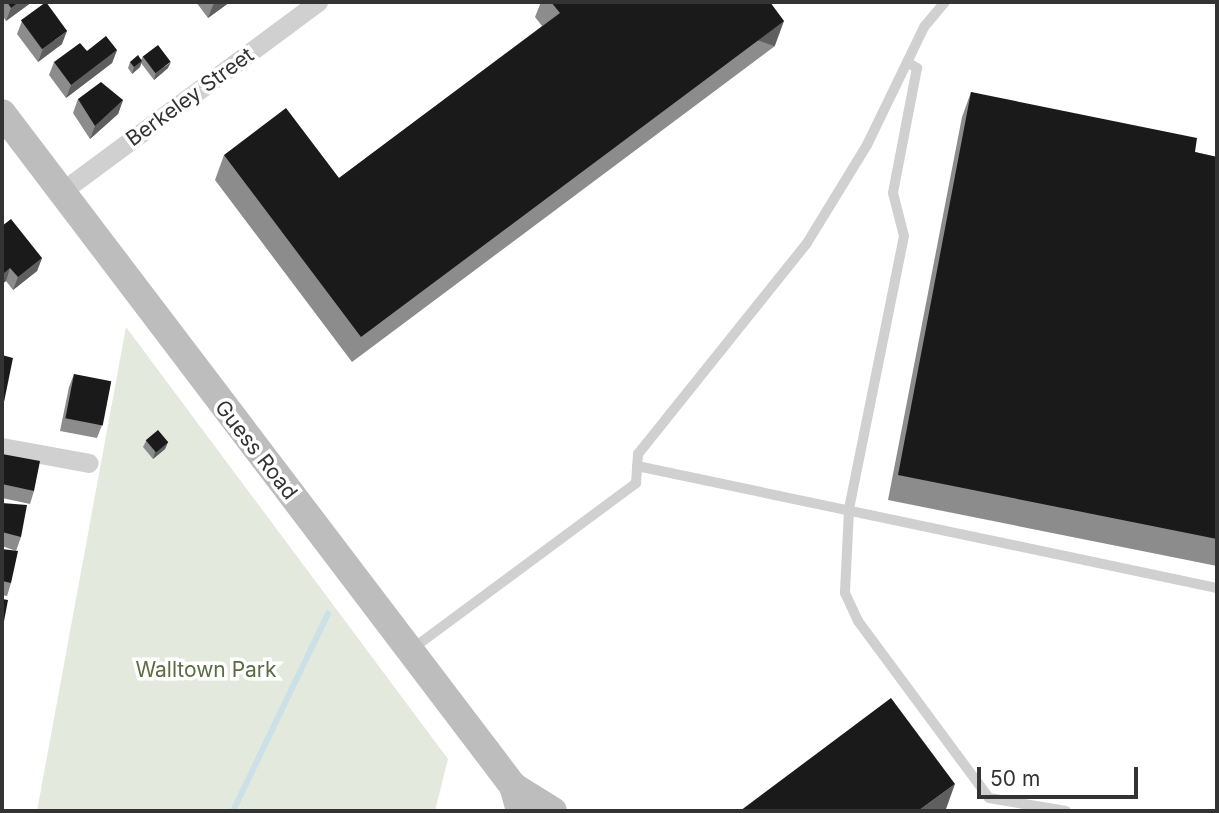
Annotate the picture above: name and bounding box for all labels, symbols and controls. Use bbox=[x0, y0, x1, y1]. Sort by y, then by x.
street label: Berkeley Street bbox=[121, 42, 259, 152]
street label: Guess Road bbox=[209, 395, 303, 505]
park label: Walltown Park bbox=[135, 657, 277, 683]
scale bar bbox=[981, 754, 1142, 798]
text: 50 m bbox=[990, 766, 1040, 791]

